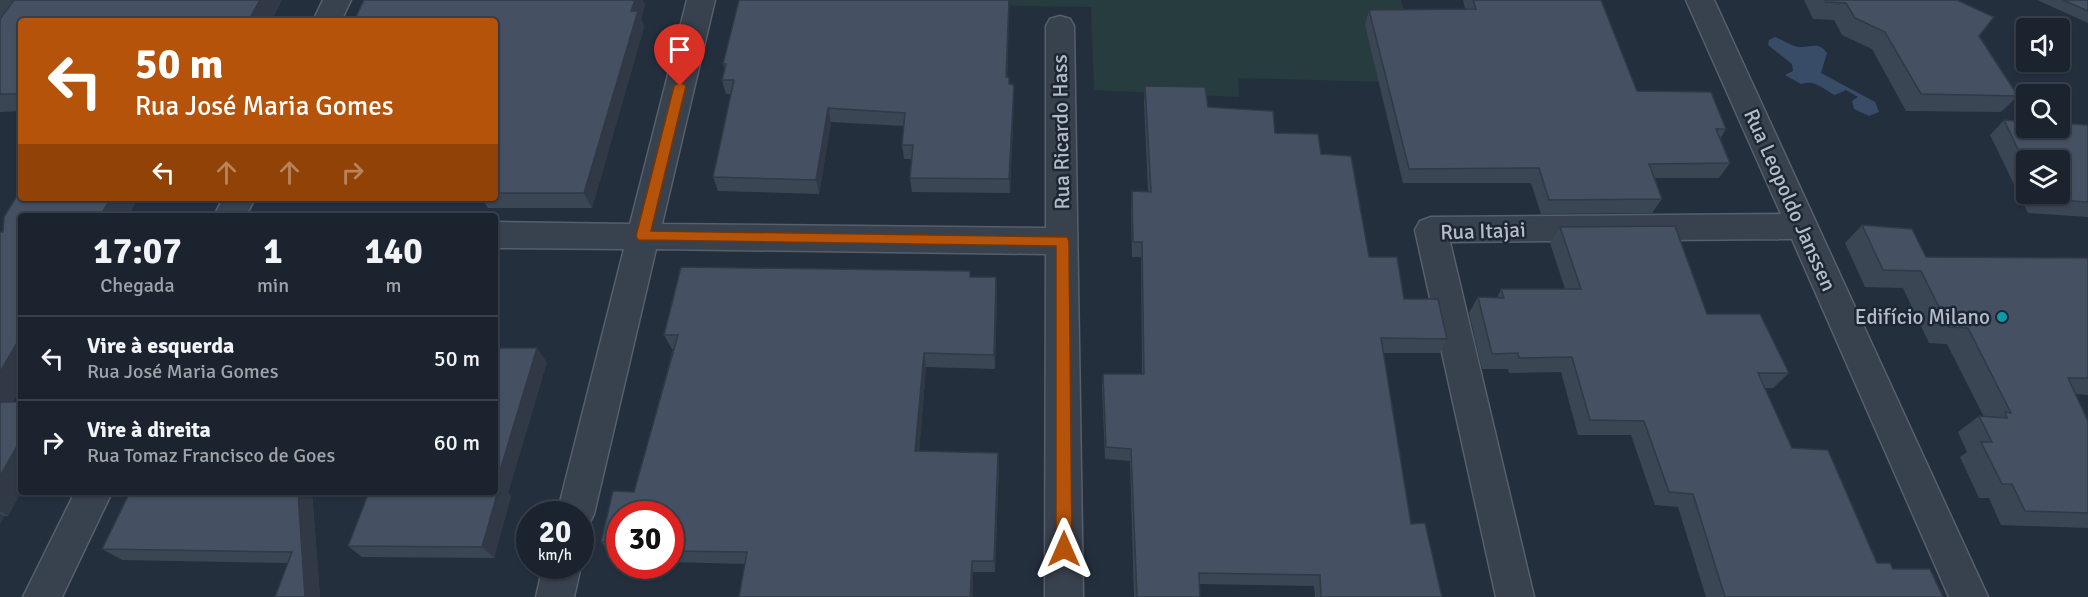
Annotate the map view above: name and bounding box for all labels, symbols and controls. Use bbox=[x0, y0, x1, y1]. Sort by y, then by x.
map controls bbox=[2016, 18, 2070, 204]
button: sound bbox=[2016, 18, 2070, 72]
pin bbox=[654, 24, 705, 86]
icon: arrive bbox=[663, 33, 696, 66]
text: 50 m bbox=[135, 39, 224, 90]
icon: left bbox=[36, 42, 114, 120]
street label: Rua Ricardo Hass bbox=[1047, 54, 1075, 210]
button: search bbox=[2016, 84, 2070, 138]
text: Rua José Maria Gomes bbox=[135, 90, 394, 123]
street label: Rua Leopoldo Janssen bbox=[1738, 105, 1842, 295]
button: layers bbox=[2016, 150, 2070, 204]
icon: left bbox=[147, 156, 180, 189]
icon: ahead bbox=[210, 156, 243, 189]
icon: ahead bbox=[273, 156, 306, 189]
icon: right bbox=[336, 156, 369, 189]
street label: Rua Itajai bbox=[1440, 217, 1526, 245]
text: 17:07 bbox=[93, 229, 182, 274]
text: 1 bbox=[263, 229, 283, 274]
text: 140 bbox=[364, 229, 423, 274]
text: Chegada bbox=[100, 273, 175, 298]
text: min bbox=[257, 273, 289, 298]
text: m bbox=[386, 273, 402, 298]
place label: Edifício Milano bbox=[1855, 304, 1990, 330]
marker: Edifício Milano bbox=[1995, 310, 2009, 324]
text: Vire à esquerda bbox=[87, 332, 234, 359]
icon: left bbox=[36, 342, 69, 375]
text: 50 m bbox=[434, 345, 480, 372]
text: Rua José Maria Gomes bbox=[87, 359, 279, 384]
text: Vire à direita bbox=[87, 416, 211, 443]
icon: right bbox=[36, 426, 69, 459]
text: 60 m bbox=[434, 429, 480, 456]
text: Rua Tomaz Francisco de Goes bbox=[87, 443, 335, 468]
speed limit sign: 30 bbox=[606, 501, 684, 579]
text: 20 bbox=[539, 514, 571, 551]
position arrow bbox=[1032, 517, 1096, 581]
text: km/h bbox=[538, 546, 572, 564]

